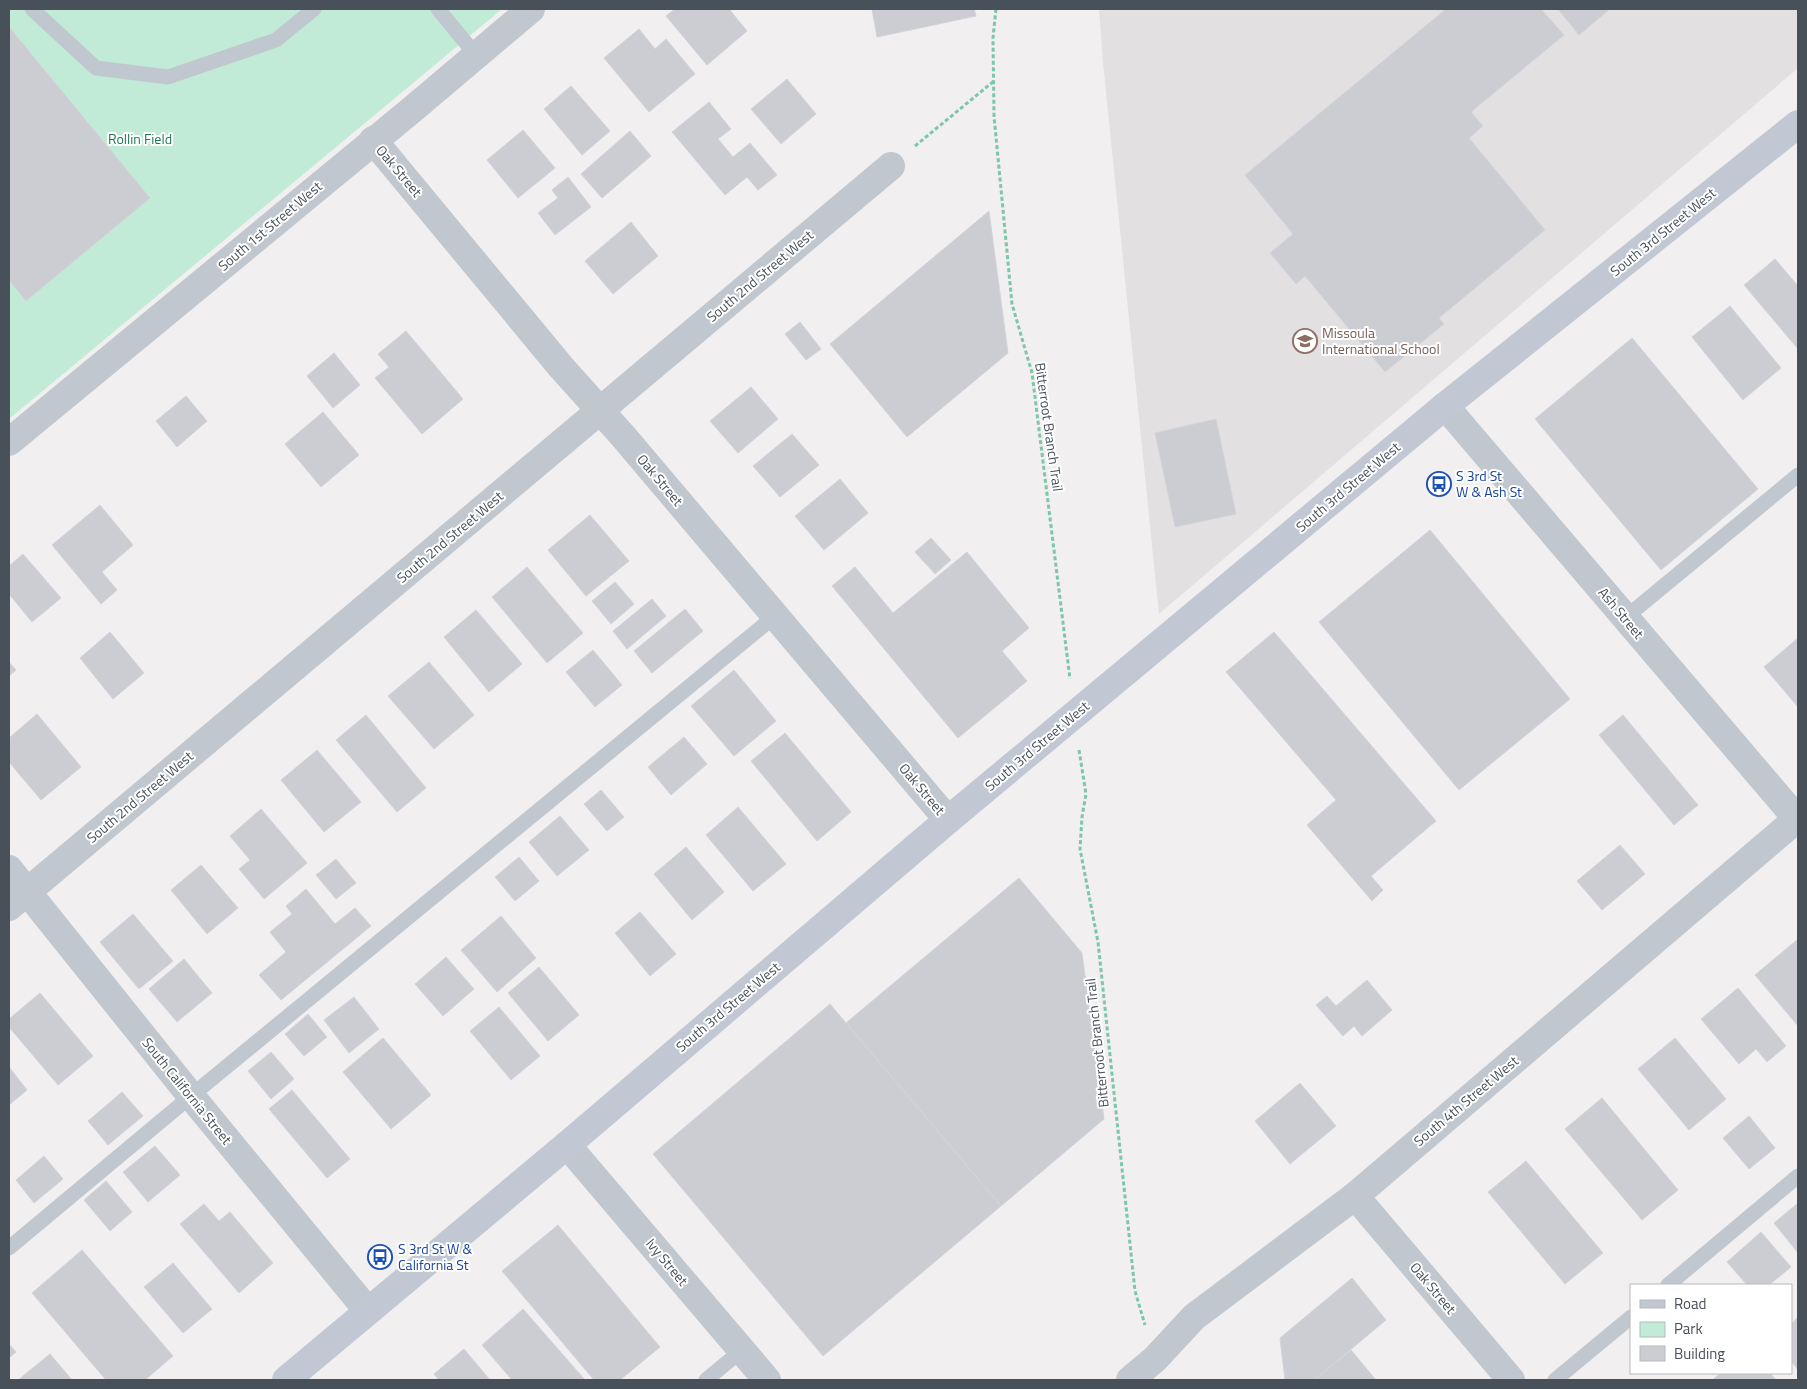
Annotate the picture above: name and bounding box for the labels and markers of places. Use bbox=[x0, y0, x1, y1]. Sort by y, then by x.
place label: Missoula International School bbox=[1322, 322, 1440, 359]
school or university icon: Missoula International School bbox=[1292, 328, 1318, 354]
place label: S 3rd St W & Ash St bbox=[1456, 465, 1522, 502]
bus stop icon: S 3rd St W & Ash St bbox=[1426, 471, 1452, 497]
place label: S 3rd St W & California St bbox=[398, 1238, 473, 1275]
bus stop icon: S 3rd St W & California St bbox=[367, 1244, 393, 1270]

